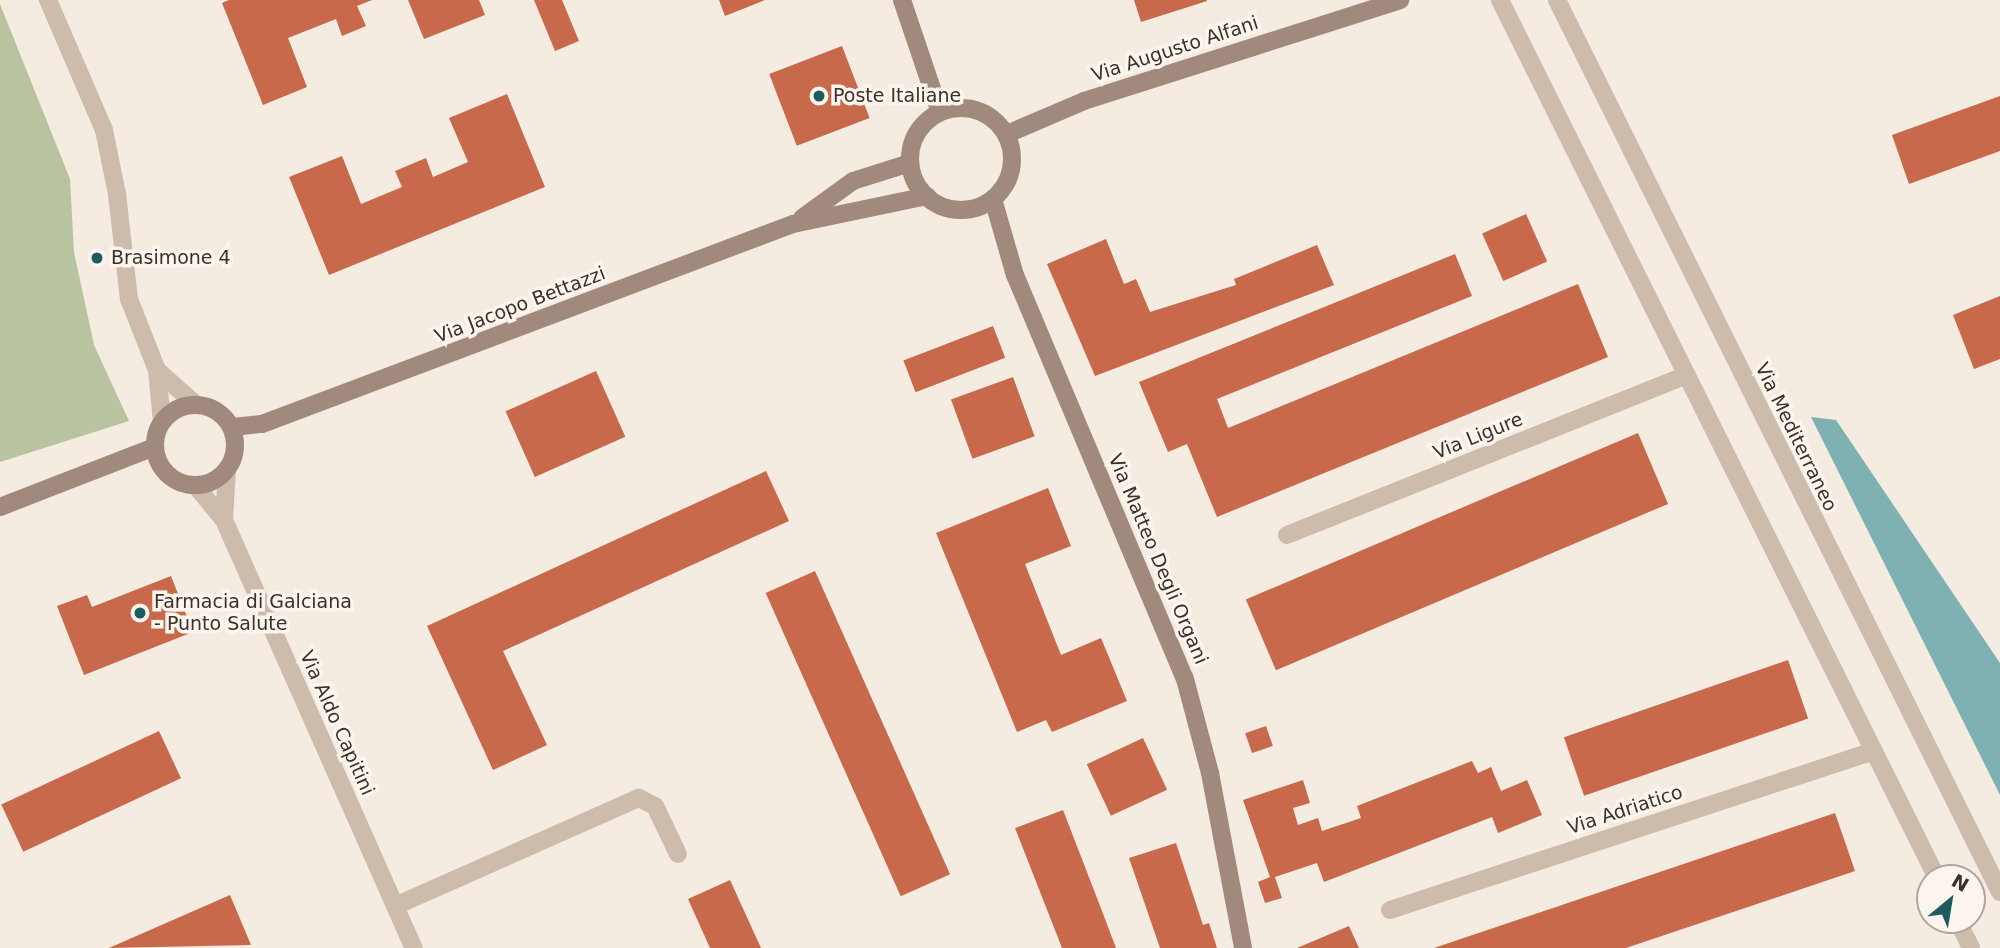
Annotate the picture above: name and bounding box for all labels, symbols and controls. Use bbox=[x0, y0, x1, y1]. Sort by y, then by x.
street label: Via Augusto Alfani bbox=[1089, 11, 1261, 87]
place label: Poste Italiane bbox=[833, 85, 961, 107]
marker: Poste Italiane bbox=[811, 88, 827, 104]
place label: Brasimone 4 bbox=[111, 247, 231, 269]
marker: Brasimone 4 bbox=[89, 250, 105, 266]
street label: Via Jacopo Bettazzi bbox=[431, 262, 609, 348]
street label: Via Mediterraneo bbox=[1750, 359, 1842, 515]
street label: Via Ligure bbox=[1430, 408, 1526, 464]
street label: Via Matteo Degli Organi bbox=[1103, 450, 1213, 668]
place label: Farmacia di Galciana - Punto Salute bbox=[154, 591, 352, 635]
marker: Farmacia di Galciana - Punto Salute bbox=[132, 605, 148, 621]
street label: Via Aldo Capitini bbox=[295, 647, 379, 799]
street label: Via Adriatico bbox=[1565, 781, 1685, 839]
north arrow bbox=[1916, 864, 1986, 934]
text: N bbox=[1948, 869, 1973, 896]

